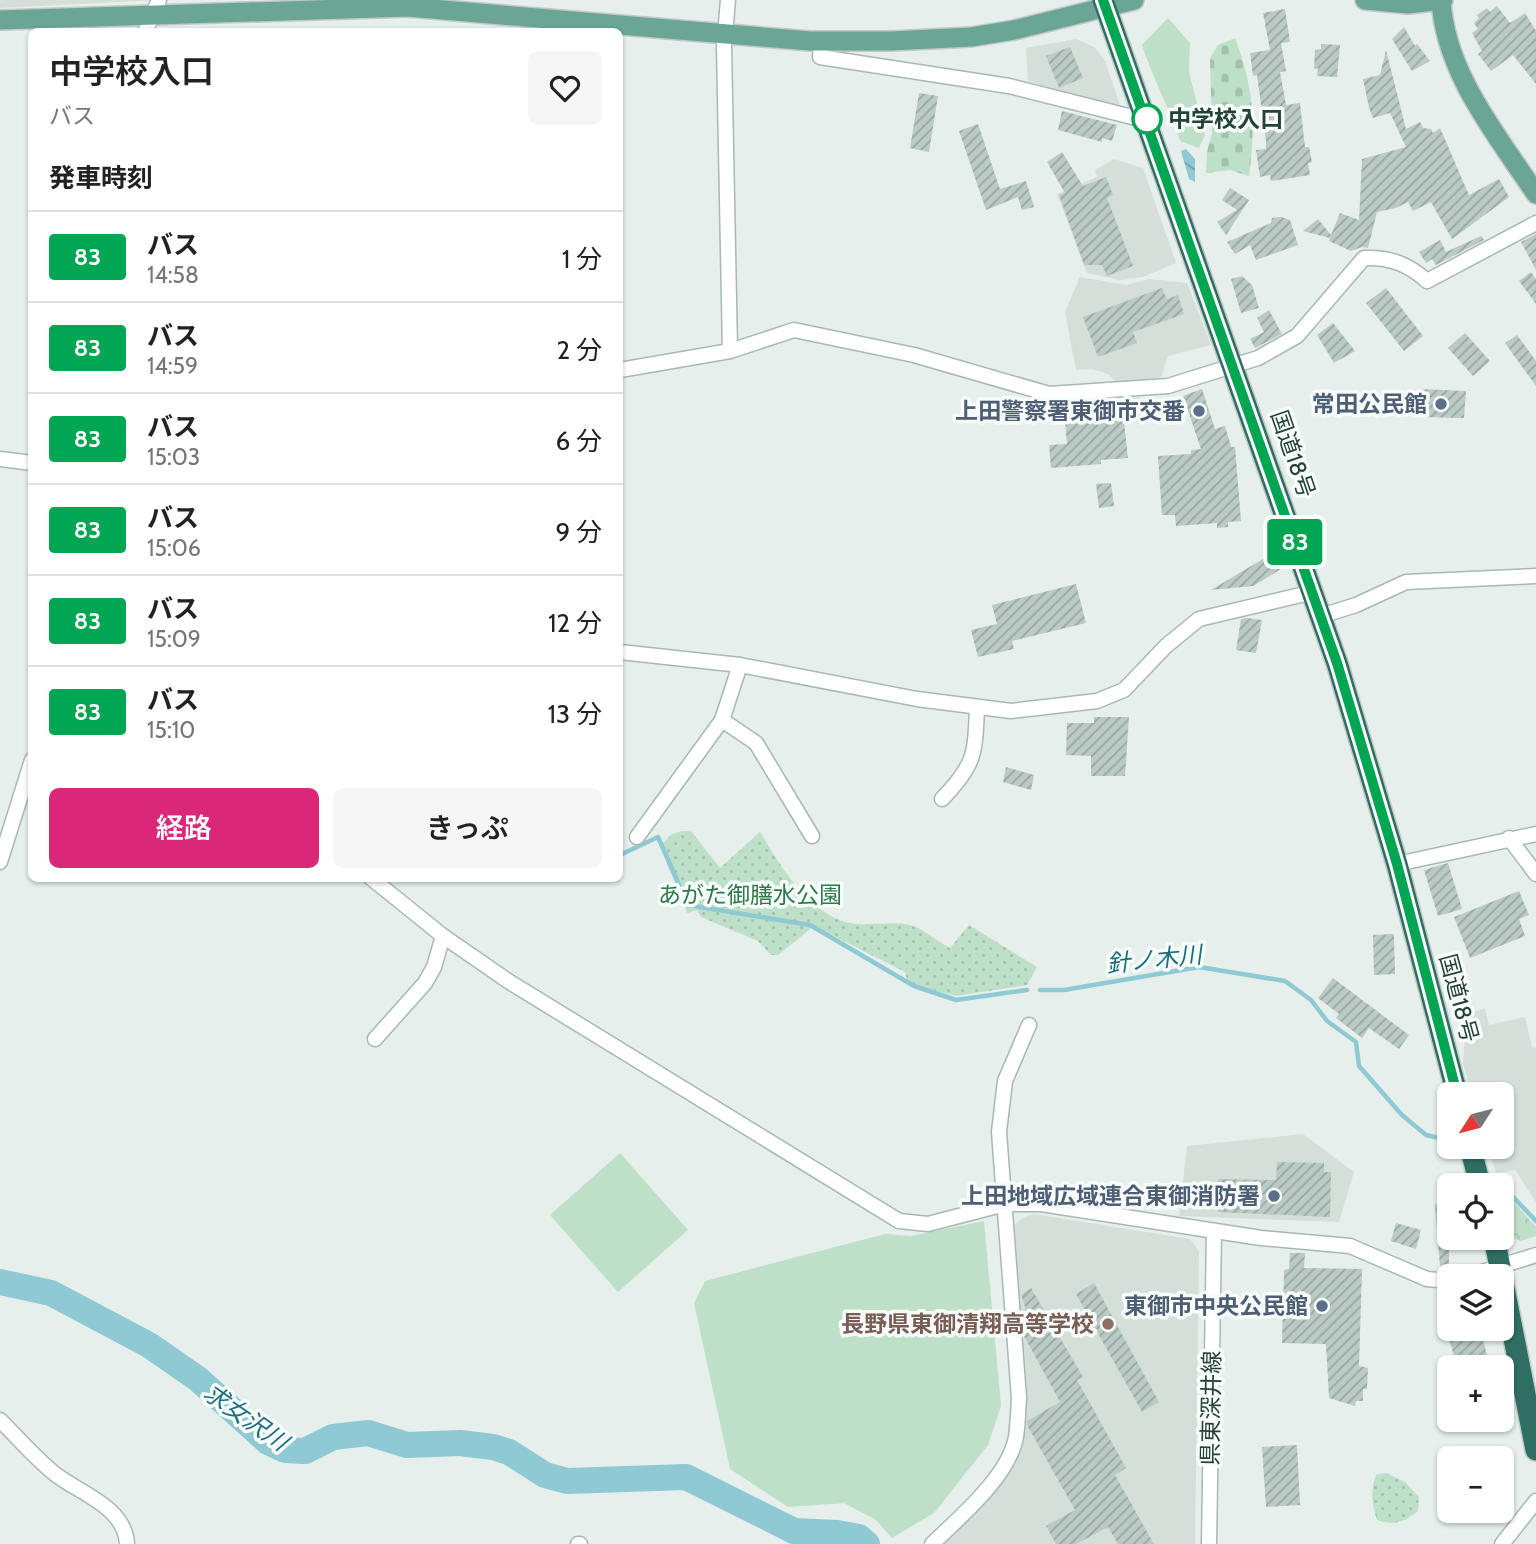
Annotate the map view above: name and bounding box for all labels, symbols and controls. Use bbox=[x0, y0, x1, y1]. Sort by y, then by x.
text: 中学校入口 bbox=[49, 51, 214, 91]
button: heart bbox=[528, 51, 602, 125]
text: バス bbox=[49, 102, 95, 130]
marker: 中学校入口 bbox=[1132, 104, 1162, 134]
place label: 中学校入口 bbox=[1168, 105, 1283, 133]
text: 発車時刻 bbox=[49, 162, 153, 194]
text: バス bbox=[147, 229, 199, 261]
text: 83 bbox=[74, 242, 101, 271]
text: 1 分 bbox=[562, 243, 602, 275]
text: 14:58 bbox=[147, 261, 199, 289]
text: バス bbox=[147, 320, 199, 352]
text: 83 bbox=[74, 333, 101, 362]
text: 2 分 bbox=[557, 334, 602, 366]
text: 14:59 bbox=[147, 352, 198, 380]
place label: 常田公民館 bbox=[1312, 390, 1427, 418]
marker: 常田公民館 bbox=[1433, 396, 1449, 412]
place label: 上田警察署東御市交番 bbox=[955, 397, 1185, 425]
marker: 上田警察署東御市交番 bbox=[1191, 403, 1207, 419]
street label: 国道18号 bbox=[1265, 407, 1321, 501]
text: バス bbox=[147, 411, 199, 443]
text: 83 bbox=[74, 424, 101, 453]
text: 6 分 bbox=[555, 425, 602, 457]
text: 15:03 bbox=[147, 443, 200, 471]
text: バス bbox=[147, 502, 199, 534]
text: 83 bbox=[74, 515, 101, 544]
text: 9 分 bbox=[555, 516, 602, 548]
line badge: 83 bbox=[1264, 519, 1326, 565]
text: 83 bbox=[1281, 527, 1309, 556]
text: 15:06 bbox=[147, 534, 201, 562]
text: バス bbox=[147, 593, 199, 625]
text: 83 bbox=[74, 606, 101, 635]
text: 12 分 bbox=[548, 607, 602, 639]
text: 15:09 bbox=[147, 625, 201, 653]
text: バス bbox=[147, 684, 199, 716]
text: 83 bbox=[74, 697, 101, 726]
text: 13 分 bbox=[548, 698, 602, 730]
text: 15:10 bbox=[147, 716, 195, 744]
button: 経路 bbox=[49, 788, 319, 868]
button: きっぷ bbox=[333, 788, 602, 868]
park label: あがた御膳水公園 bbox=[658, 881, 842, 909]
water label: 針ノ木川 bbox=[1105, 939, 1206, 978]
street label: 国道18号 bbox=[1434, 951, 1484, 1045]
north arrow bbox=[1437, 1082, 1514, 1158]
map controls bbox=[1437, 1082, 1514, 1523]
button: locate bbox=[1437, 1173, 1514, 1250]
place label: 上田地域広域連合東御消防署 bbox=[961, 1182, 1260, 1210]
marker: 上田地域広域連合東御消防署 bbox=[1266, 1188, 1282, 1204]
button: layers bbox=[1437, 1264, 1514, 1341]
place label: 東御市中央公民館 bbox=[1124, 1292, 1308, 1320]
marker: 東御市中央公民館 bbox=[1314, 1298, 1330, 1314]
place label: 長野県東御清翔高等学校 bbox=[841, 1310, 1094, 1338]
marker: 長野県東御清翔高等学校 bbox=[1100, 1316, 1116, 1332]
street label: 県東深井線 bbox=[1196, 1350, 1226, 1466]
button: + bbox=[1437, 1355, 1514, 1432]
water label: 求女沢川 bbox=[198, 1378, 296, 1458]
button: − bbox=[1437, 1446, 1514, 1523]

